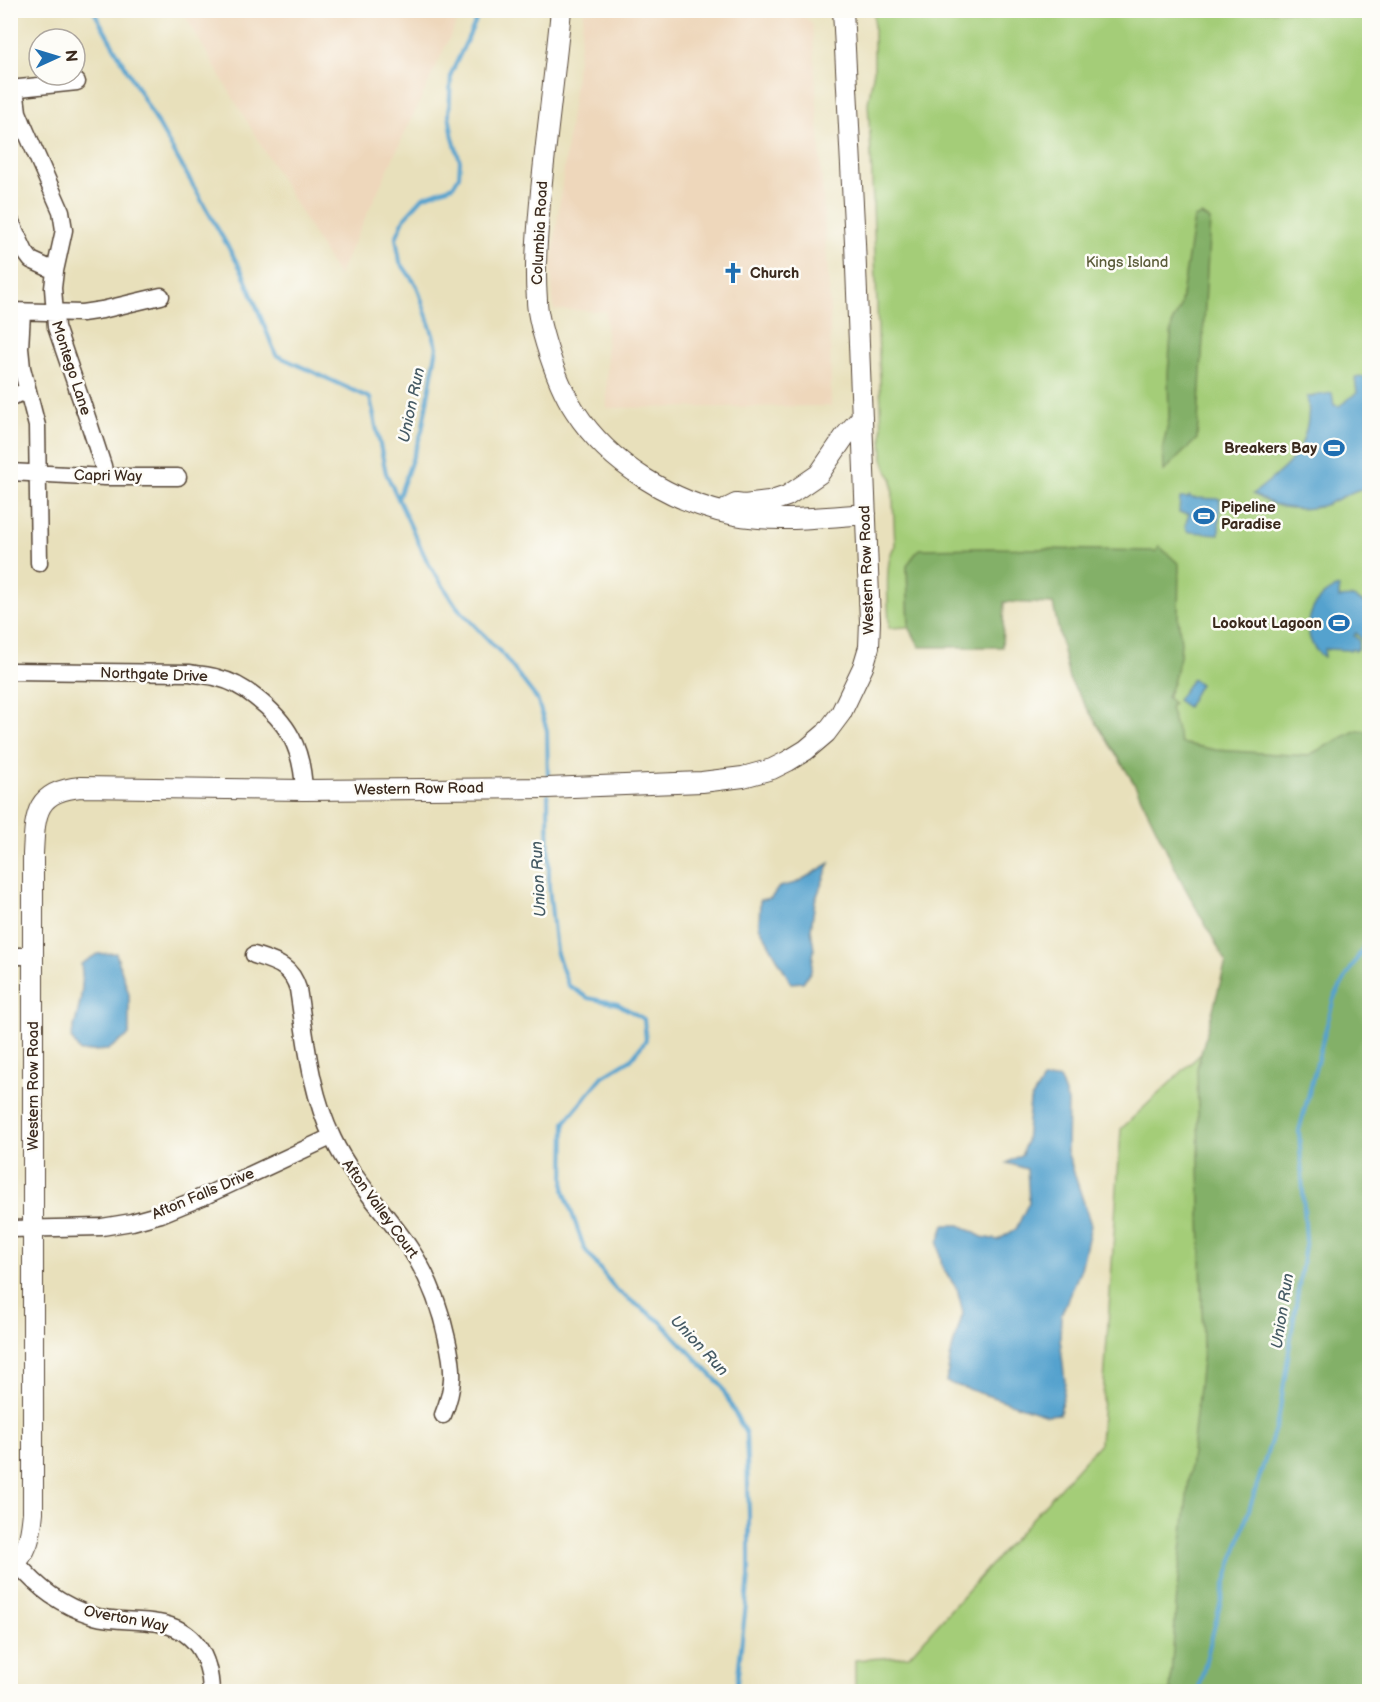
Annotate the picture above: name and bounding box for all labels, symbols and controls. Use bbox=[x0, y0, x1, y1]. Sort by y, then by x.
north arrow bbox=[27, 27, 87, 87]
text: N bbox=[61, 49, 80, 63]
street label: Columbia Road bbox=[528, 180, 552, 286]
park label: Kings Island bbox=[1086, 253, 1168, 272]
church icon: Church bbox=[721, 261, 745, 285]
place label: Church bbox=[750, 264, 799, 283]
street label: Montego Lane bbox=[47, 318, 95, 418]
water label: Union Run bbox=[395, 366, 429, 444]
sports icon: Breakers Bay bbox=[1322, 436, 1346, 460]
place label: Breakers Bay bbox=[1224, 439, 1317, 458]
street label: Capri Way bbox=[74, 466, 143, 486]
place label: Pipeline Paradise bbox=[1221, 498, 1281, 534]
sports icon: Pipeline Paradise bbox=[1192, 504, 1216, 528]
street label: Western Row Road bbox=[855, 505, 879, 635]
sports icon: Lookout Lagoon bbox=[1327, 611, 1351, 635]
place label: Lookout Lagoon bbox=[1212, 614, 1322, 633]
street label: Northgate Drive bbox=[100, 664, 208, 686]
street label: Western Row Road bbox=[354, 778, 484, 800]
water label: Union Run bbox=[528, 840, 550, 917]
street label: Western Row Road bbox=[24, 1021, 43, 1151]
street label: Afton Valley Court bbox=[338, 1156, 423, 1263]
street label: Afton Falls Drive bbox=[149, 1164, 257, 1224]
water label: Union Run bbox=[1268, 1272, 1298, 1350]
water label: Union Run bbox=[666, 1312, 732, 1380]
street label: Overton Way bbox=[82, 1602, 170, 1637]

